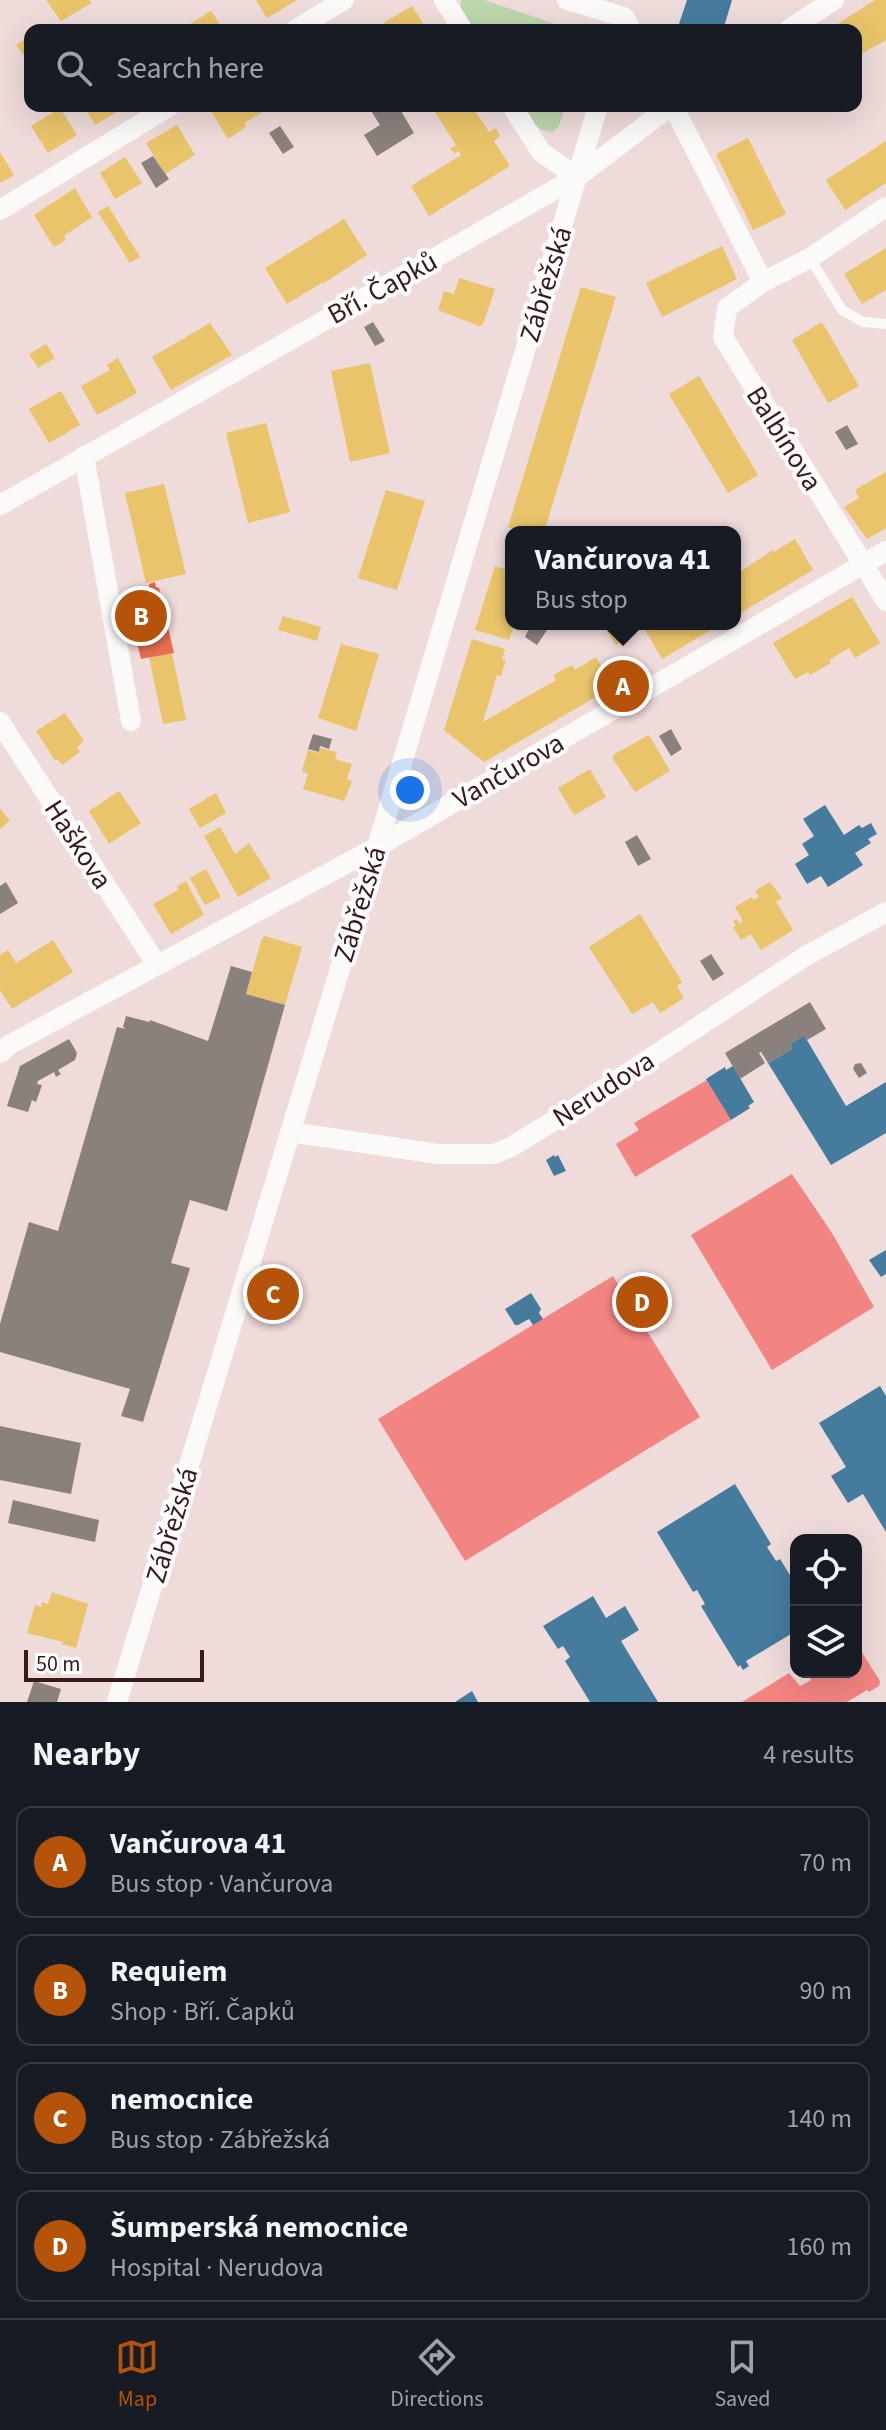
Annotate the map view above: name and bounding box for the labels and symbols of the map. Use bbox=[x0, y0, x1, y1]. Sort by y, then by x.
street label: Zábřežská bbox=[509, 222, 582, 347]
street label: Bří. Čapků bbox=[320, 241, 445, 334]
street label: Balbínova bbox=[736, 378, 832, 499]
pin: B bbox=[115, 586, 167, 646]
pin: A bbox=[597, 656, 649, 716]
street label: Vančurova bbox=[446, 723, 571, 819]
your location bbox=[390, 770, 430, 810]
street label: Haškova bbox=[34, 792, 122, 897]
street label: Zábřežská bbox=[323, 842, 396, 967]
street label: Nerudova bbox=[545, 1041, 662, 1137]
pin: C bbox=[247, 1264, 299, 1324]
pin: D bbox=[616, 1272, 668, 1332]
street label: Zábřežská bbox=[135, 1463, 208, 1588]
scale bar bbox=[24, 1646, 204, 1682]

